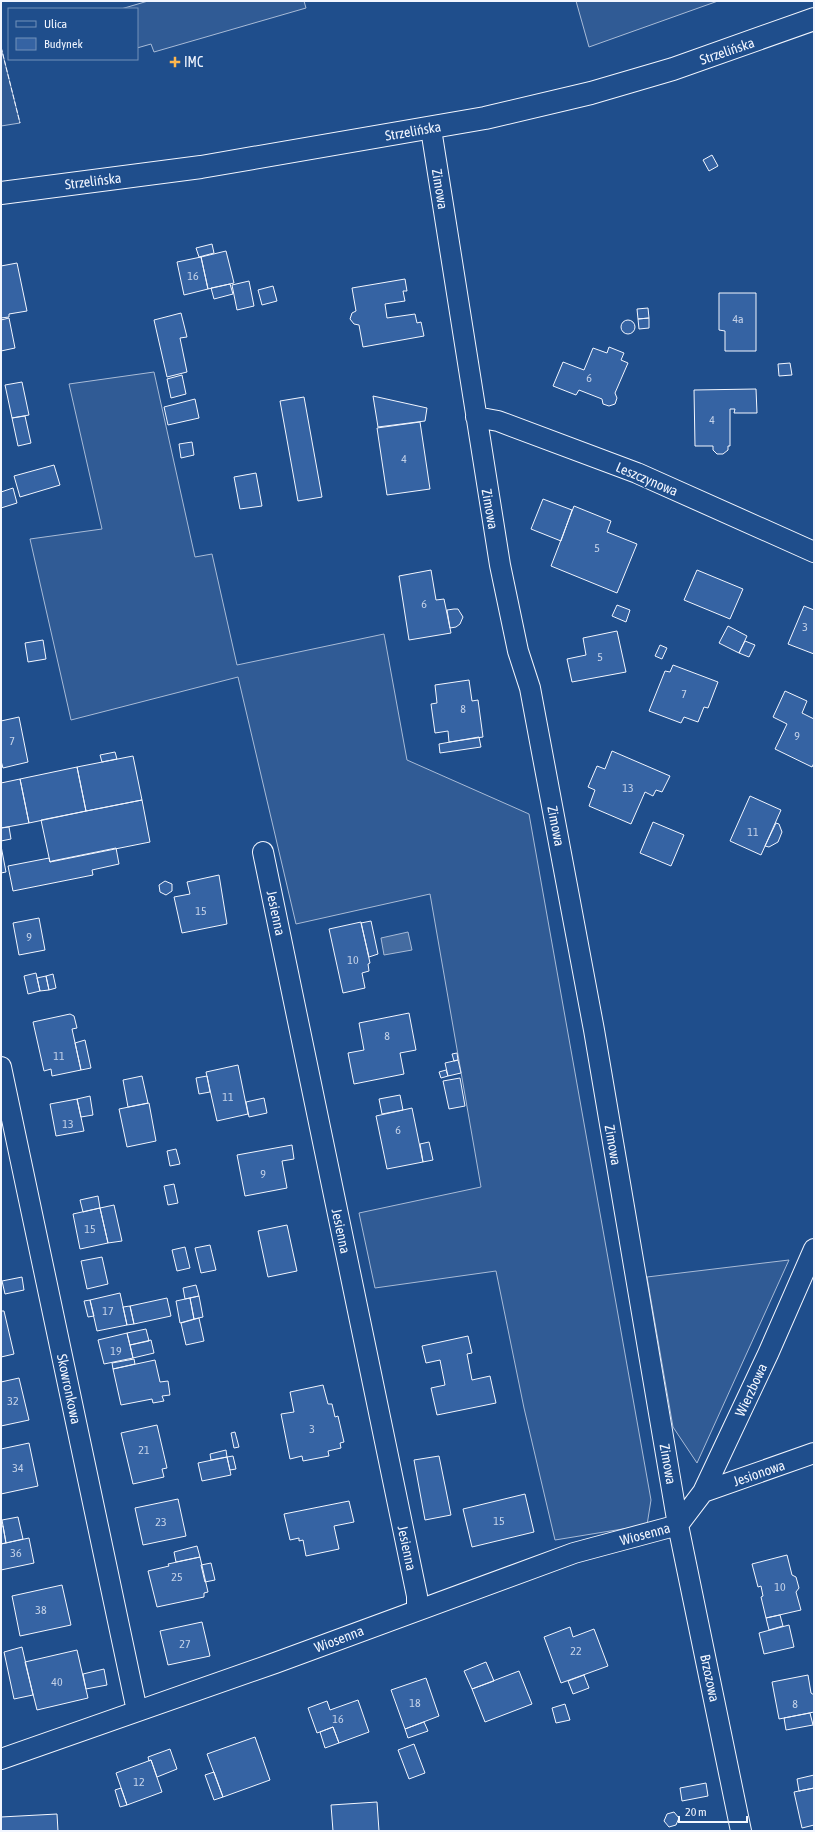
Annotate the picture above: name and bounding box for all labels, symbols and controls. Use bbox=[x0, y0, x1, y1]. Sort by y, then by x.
legend bbox=[8, 8, 138, 60]
text: Ulica bbox=[44, 17, 67, 31]
street label: Strzelińska bbox=[698, 34, 756, 68]
text: Budynek bbox=[44, 37, 83, 51]
place label: IMC bbox=[184, 54, 204, 70]
marker: IMC bbox=[169, 56, 181, 68]
street label: Strzelińska bbox=[384, 118, 442, 144]
street label: Zimowa bbox=[429, 168, 451, 210]
street label: Strzelińska bbox=[64, 170, 122, 192]
house number: 16 bbox=[187, 269, 199, 283]
house number: 4a bbox=[732, 312, 744, 326]
house number: 6 bbox=[586, 371, 592, 385]
house number: 4 bbox=[709, 413, 715, 427]
house number: 4 bbox=[401, 452, 407, 466]
street label: Leszczynowa bbox=[614, 459, 680, 499]
street label: Zimowa bbox=[479, 488, 501, 530]
house number: 5 bbox=[594, 541, 600, 555]
house number: 6 bbox=[421, 597, 427, 611]
house number: 3 bbox=[802, 620, 808, 634]
house number: 5 bbox=[597, 650, 603, 664]
house number: 7 bbox=[681, 687, 687, 701]
house number: 8 bbox=[460, 702, 466, 716]
house number: 9 bbox=[794, 729, 800, 743]
house number: 7 bbox=[9, 734, 15, 748]
house number: 13 bbox=[622, 781, 634, 795]
street label: Zimowa bbox=[544, 804, 568, 848]
house number: 11 bbox=[747, 825, 759, 839]
street label: Jesienna bbox=[263, 889, 289, 937]
house number: 15 bbox=[195, 904, 207, 918]
house number: 9 bbox=[26, 930, 32, 944]
house number: 10 bbox=[347, 953, 359, 967]
house number: 8 bbox=[384, 1029, 390, 1043]
house number: 11 bbox=[53, 1049, 65, 1063]
house number: 11 bbox=[222, 1090, 234, 1104]
house number: 13 bbox=[62, 1117, 74, 1131]
house number: 6 bbox=[395, 1123, 401, 1137]
street label: Zimowa bbox=[602, 1124, 624, 1166]
house number: 9 bbox=[260, 1167, 266, 1181]
street label: Jesienna bbox=[328, 1207, 354, 1255]
house number: 15 bbox=[84, 1222, 96, 1236]
house number: 17 bbox=[102, 1304, 114, 1318]
house number: 19 bbox=[110, 1344, 122, 1358]
street label: Skowronkowa bbox=[54, 1353, 84, 1425]
street label: Wierzbowa bbox=[732, 1361, 770, 1419]
house number: 32 bbox=[7, 1394, 19, 1408]
house number: 3 bbox=[309, 1422, 315, 1436]
house number: 21 bbox=[138, 1443, 150, 1457]
street label: Zimowa bbox=[657, 1443, 679, 1485]
street label: Jesionowa bbox=[731, 1457, 787, 1489]
house number: 34 bbox=[12, 1461, 24, 1475]
house number: 15 bbox=[493, 1514, 505, 1528]
house number: 23 bbox=[155, 1515, 167, 1529]
street label: Wiosenna bbox=[618, 1520, 672, 1548]
street label: Jesienna bbox=[394, 1524, 420, 1572]
house number: 36 bbox=[10, 1546, 22, 1560]
house number: 25 bbox=[171, 1570, 183, 1584]
house number: 10 bbox=[774, 1580, 786, 1594]
house number: 38 bbox=[35, 1603, 47, 1617]
street label: Wiosenna bbox=[312, 1622, 366, 1656]
house number: 27 bbox=[179, 1637, 191, 1651]
house number: 22 bbox=[570, 1644, 582, 1658]
street label: Brzozowa bbox=[697, 1653, 723, 1703]
house number: 40 bbox=[51, 1675, 63, 1689]
house number: 18 bbox=[409, 1696, 421, 1710]
house number: 8 bbox=[792, 1697, 798, 1711]
house number: 16 bbox=[332, 1712, 344, 1726]
house number: 12 bbox=[133, 1775, 145, 1789]
scale bar bbox=[679, 1798, 747, 1824]
text: 20 m bbox=[685, 1805, 707, 1819]

